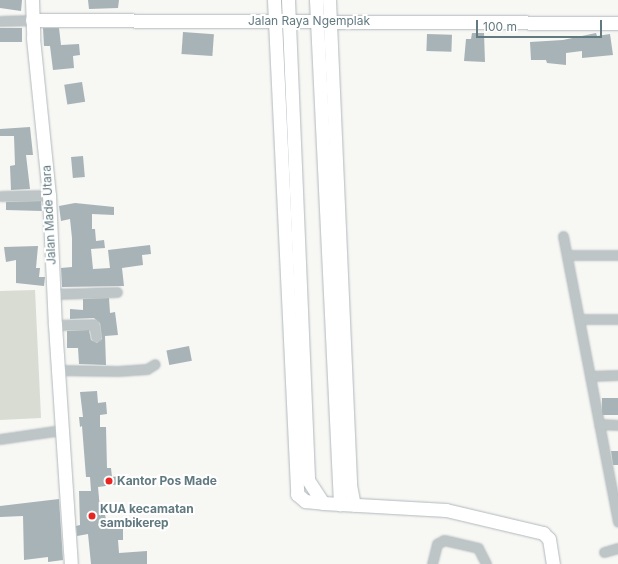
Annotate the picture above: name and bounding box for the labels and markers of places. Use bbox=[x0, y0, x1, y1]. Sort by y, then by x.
place label: Kantor Pos Made bbox=[117, 474, 217, 488]
marker: Kantor Pos Made bbox=[104, 476, 114, 486]
place label: KUA kecamatan sambikerep bbox=[100, 502, 194, 530]
marker: KUA kecamatan sambikerep bbox=[87, 511, 97, 521]

